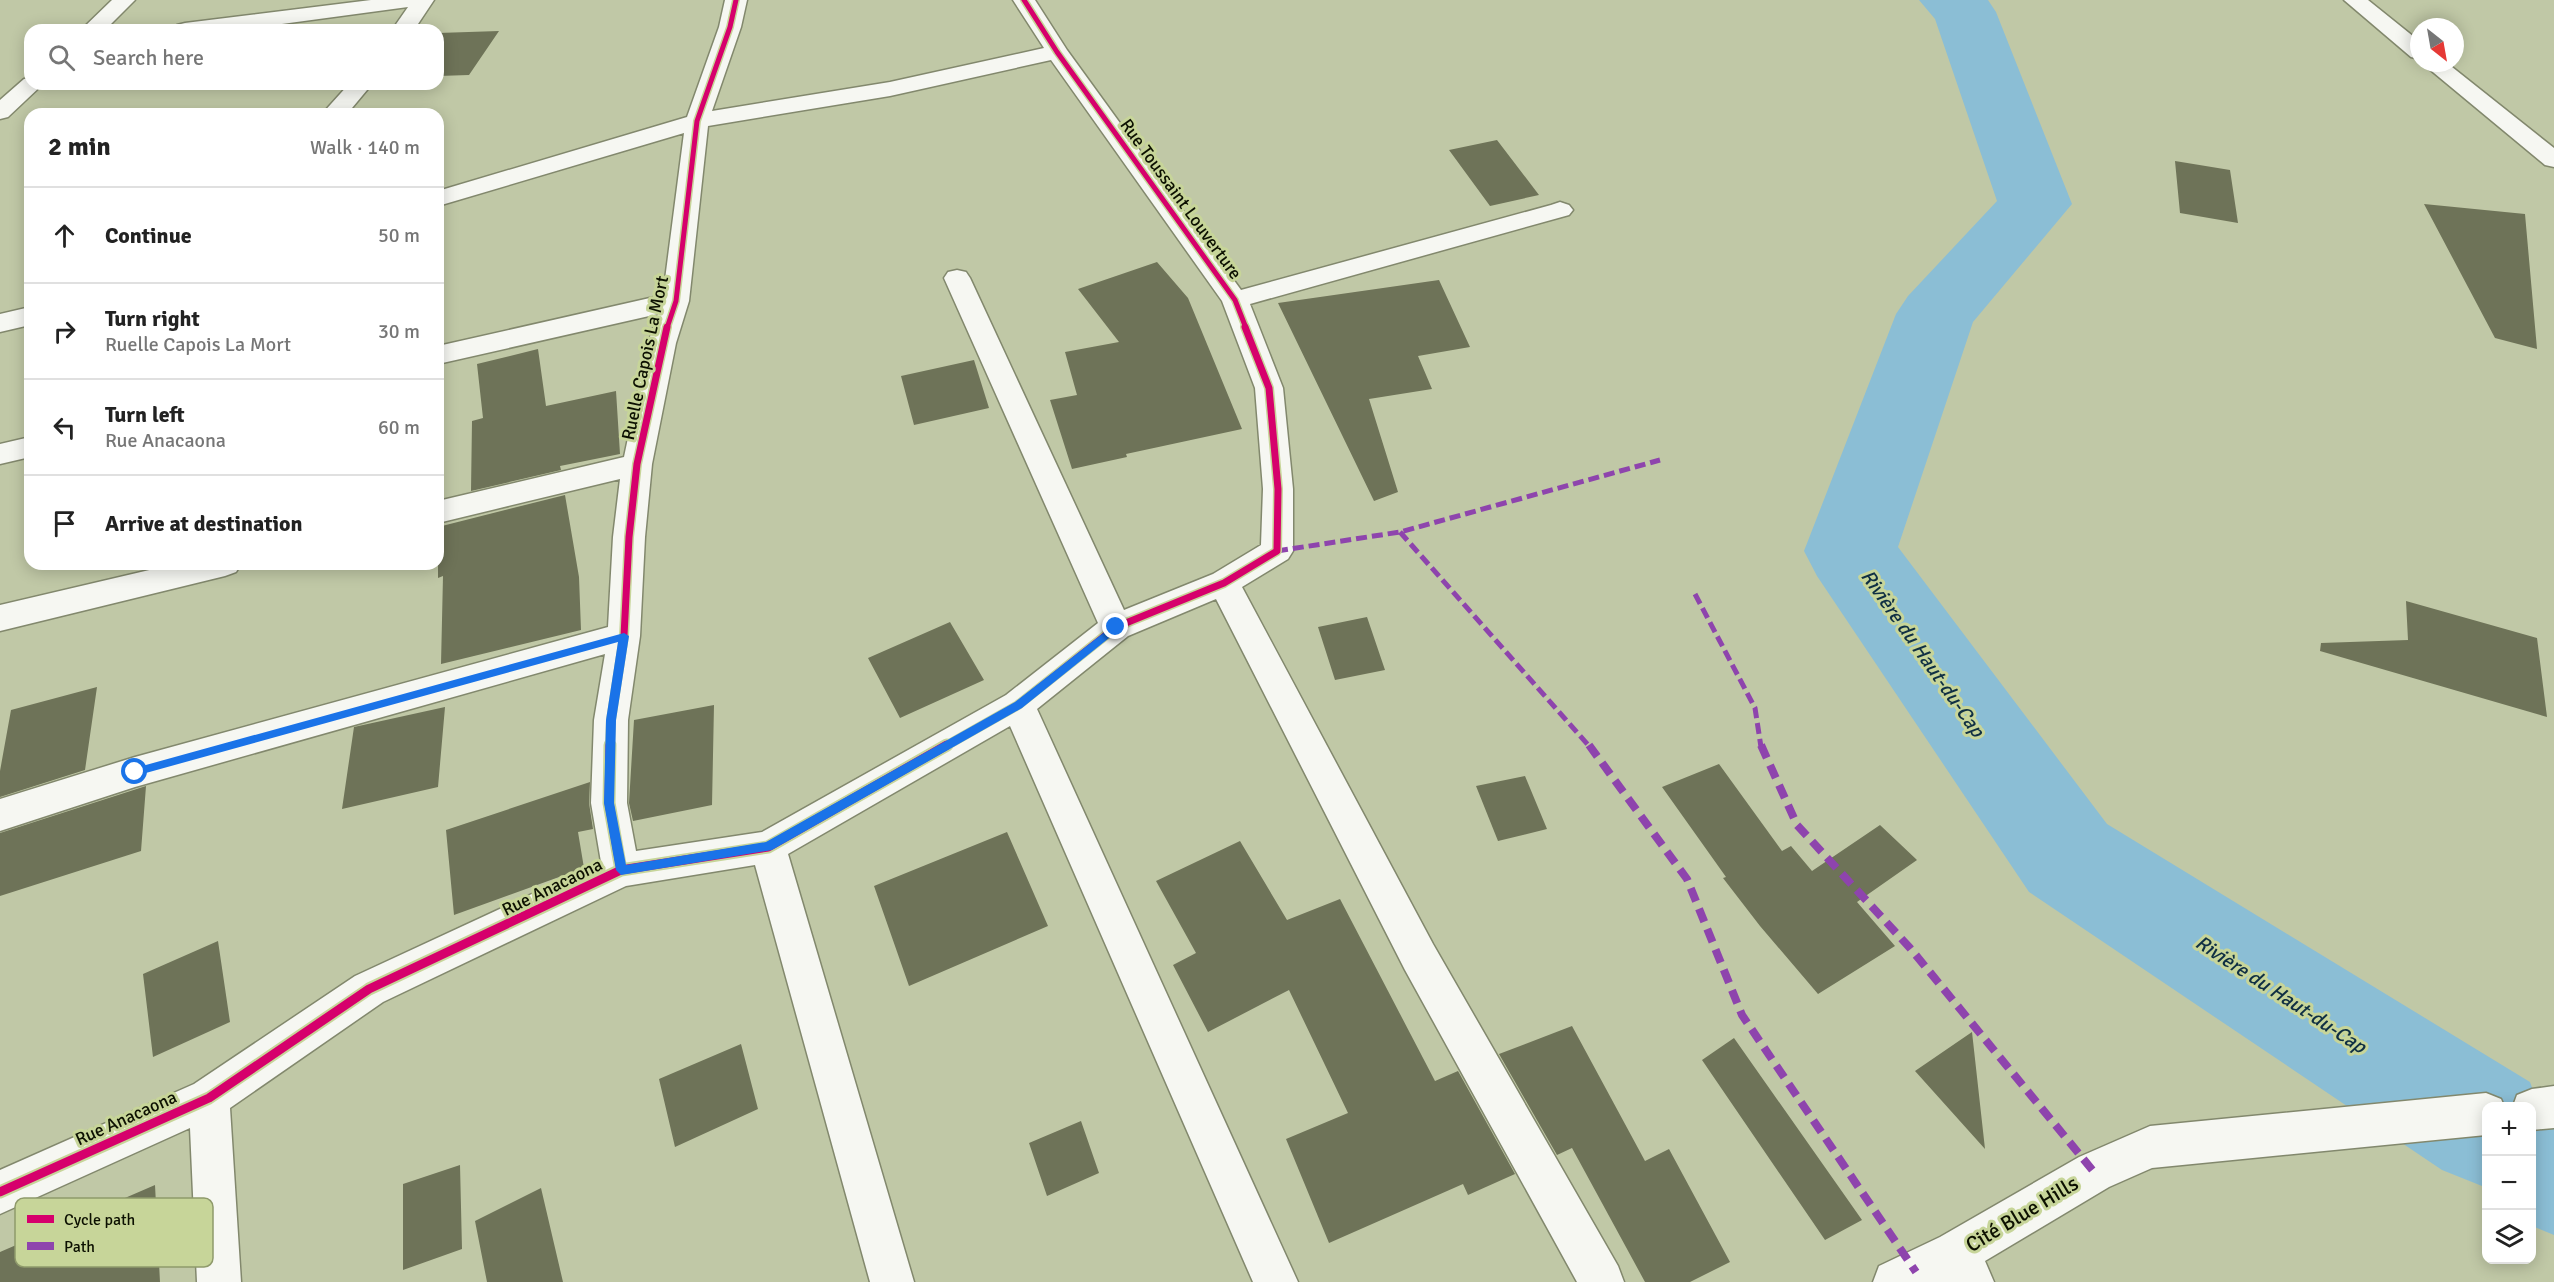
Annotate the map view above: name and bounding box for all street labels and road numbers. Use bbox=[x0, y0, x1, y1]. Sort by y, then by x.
street label: Rue Toussaint Louverture bbox=[1115, 114, 1247, 284]
street label: Ruelle Capois La Mort bbox=[617, 274, 673, 442]
street label: Rue Anacaona bbox=[498, 853, 606, 921]
street label: Rue Anacaona bbox=[72, 1086, 180, 1150]
street label: Cité Blue Hills bbox=[1961, 1170, 2083, 1258]

